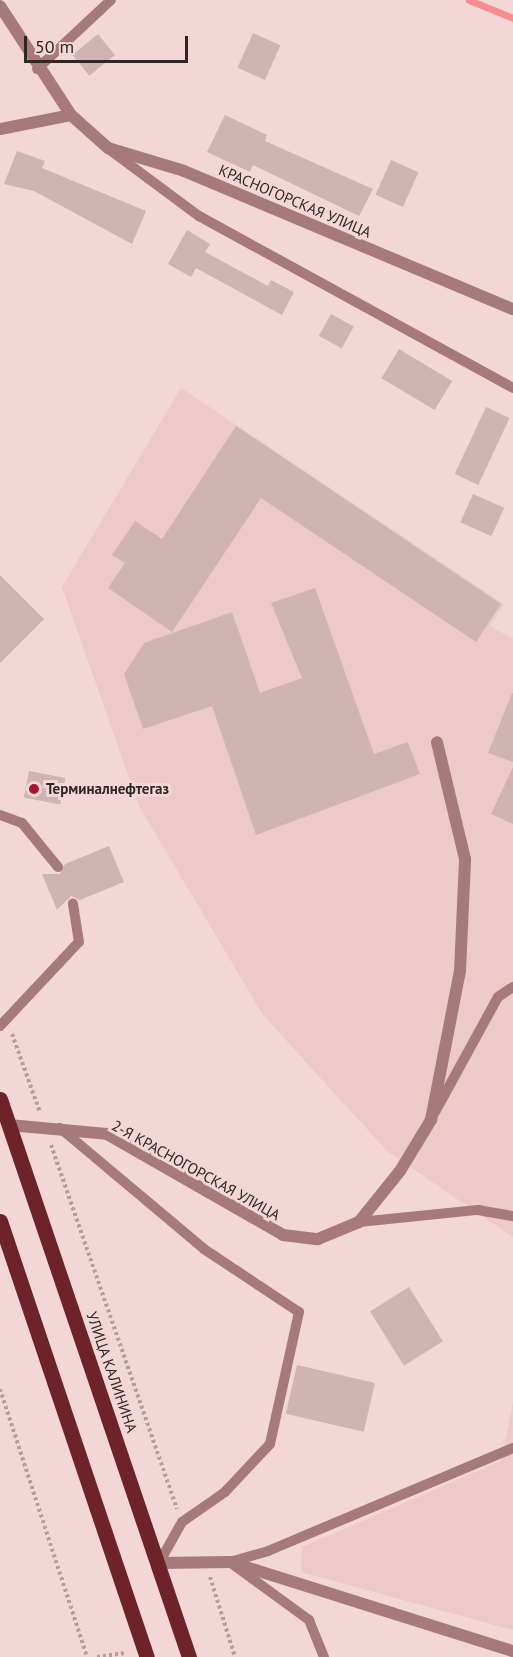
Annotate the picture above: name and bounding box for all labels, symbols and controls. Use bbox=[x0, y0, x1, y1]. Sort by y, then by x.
scale bar bbox=[27, 24, 190, 62]
text: 50 m bbox=[35, 35, 74, 58]
street label: КРАСНОГОРСКАЯ УЛИЦА bbox=[216, 161, 374, 241]
place label: Терминалнефтегаз bbox=[46, 780, 169, 798]
marker: Терминалнефтегаз bbox=[27, 782, 41, 796]
street label: 2-Я КРАСНОГОРСКАЯ УЛИЦА bbox=[108, 1116, 284, 1224]
street label: УЛИЦА КАЛИНИНА bbox=[83, 1309, 141, 1435]

